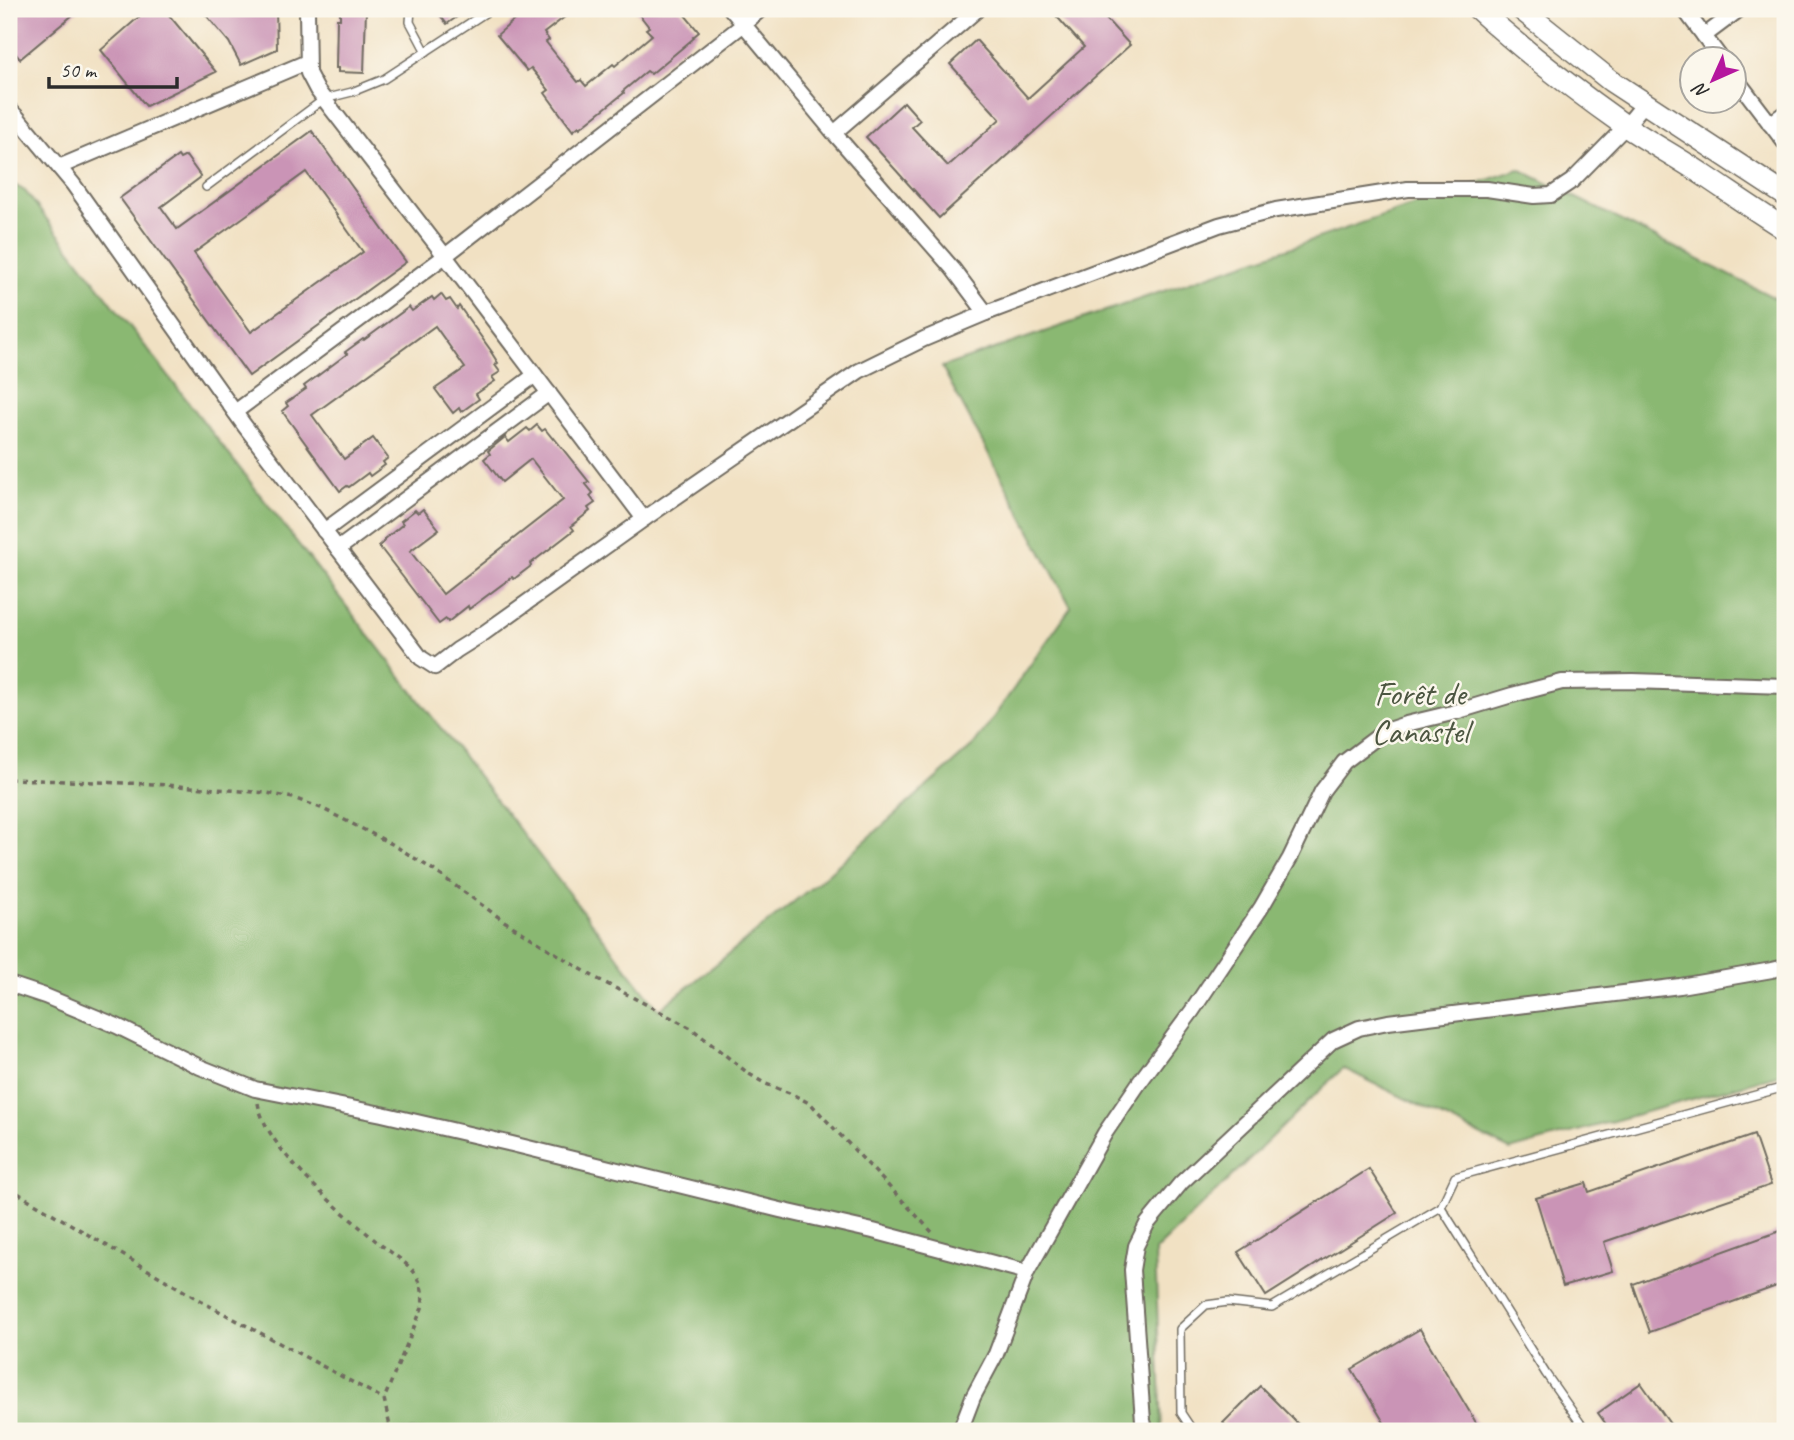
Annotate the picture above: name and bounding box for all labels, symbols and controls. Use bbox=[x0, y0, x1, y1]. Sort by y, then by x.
scale bar bbox=[49, 46, 177, 90]
north arrow bbox=[1678, 46, 1748, 116]
text: 50 m bbox=[60, 57, 98, 83]
text: N bbox=[1687, 76, 1714, 104]
park label: Forêt de Canastel bbox=[1372, 673, 1474, 753]

